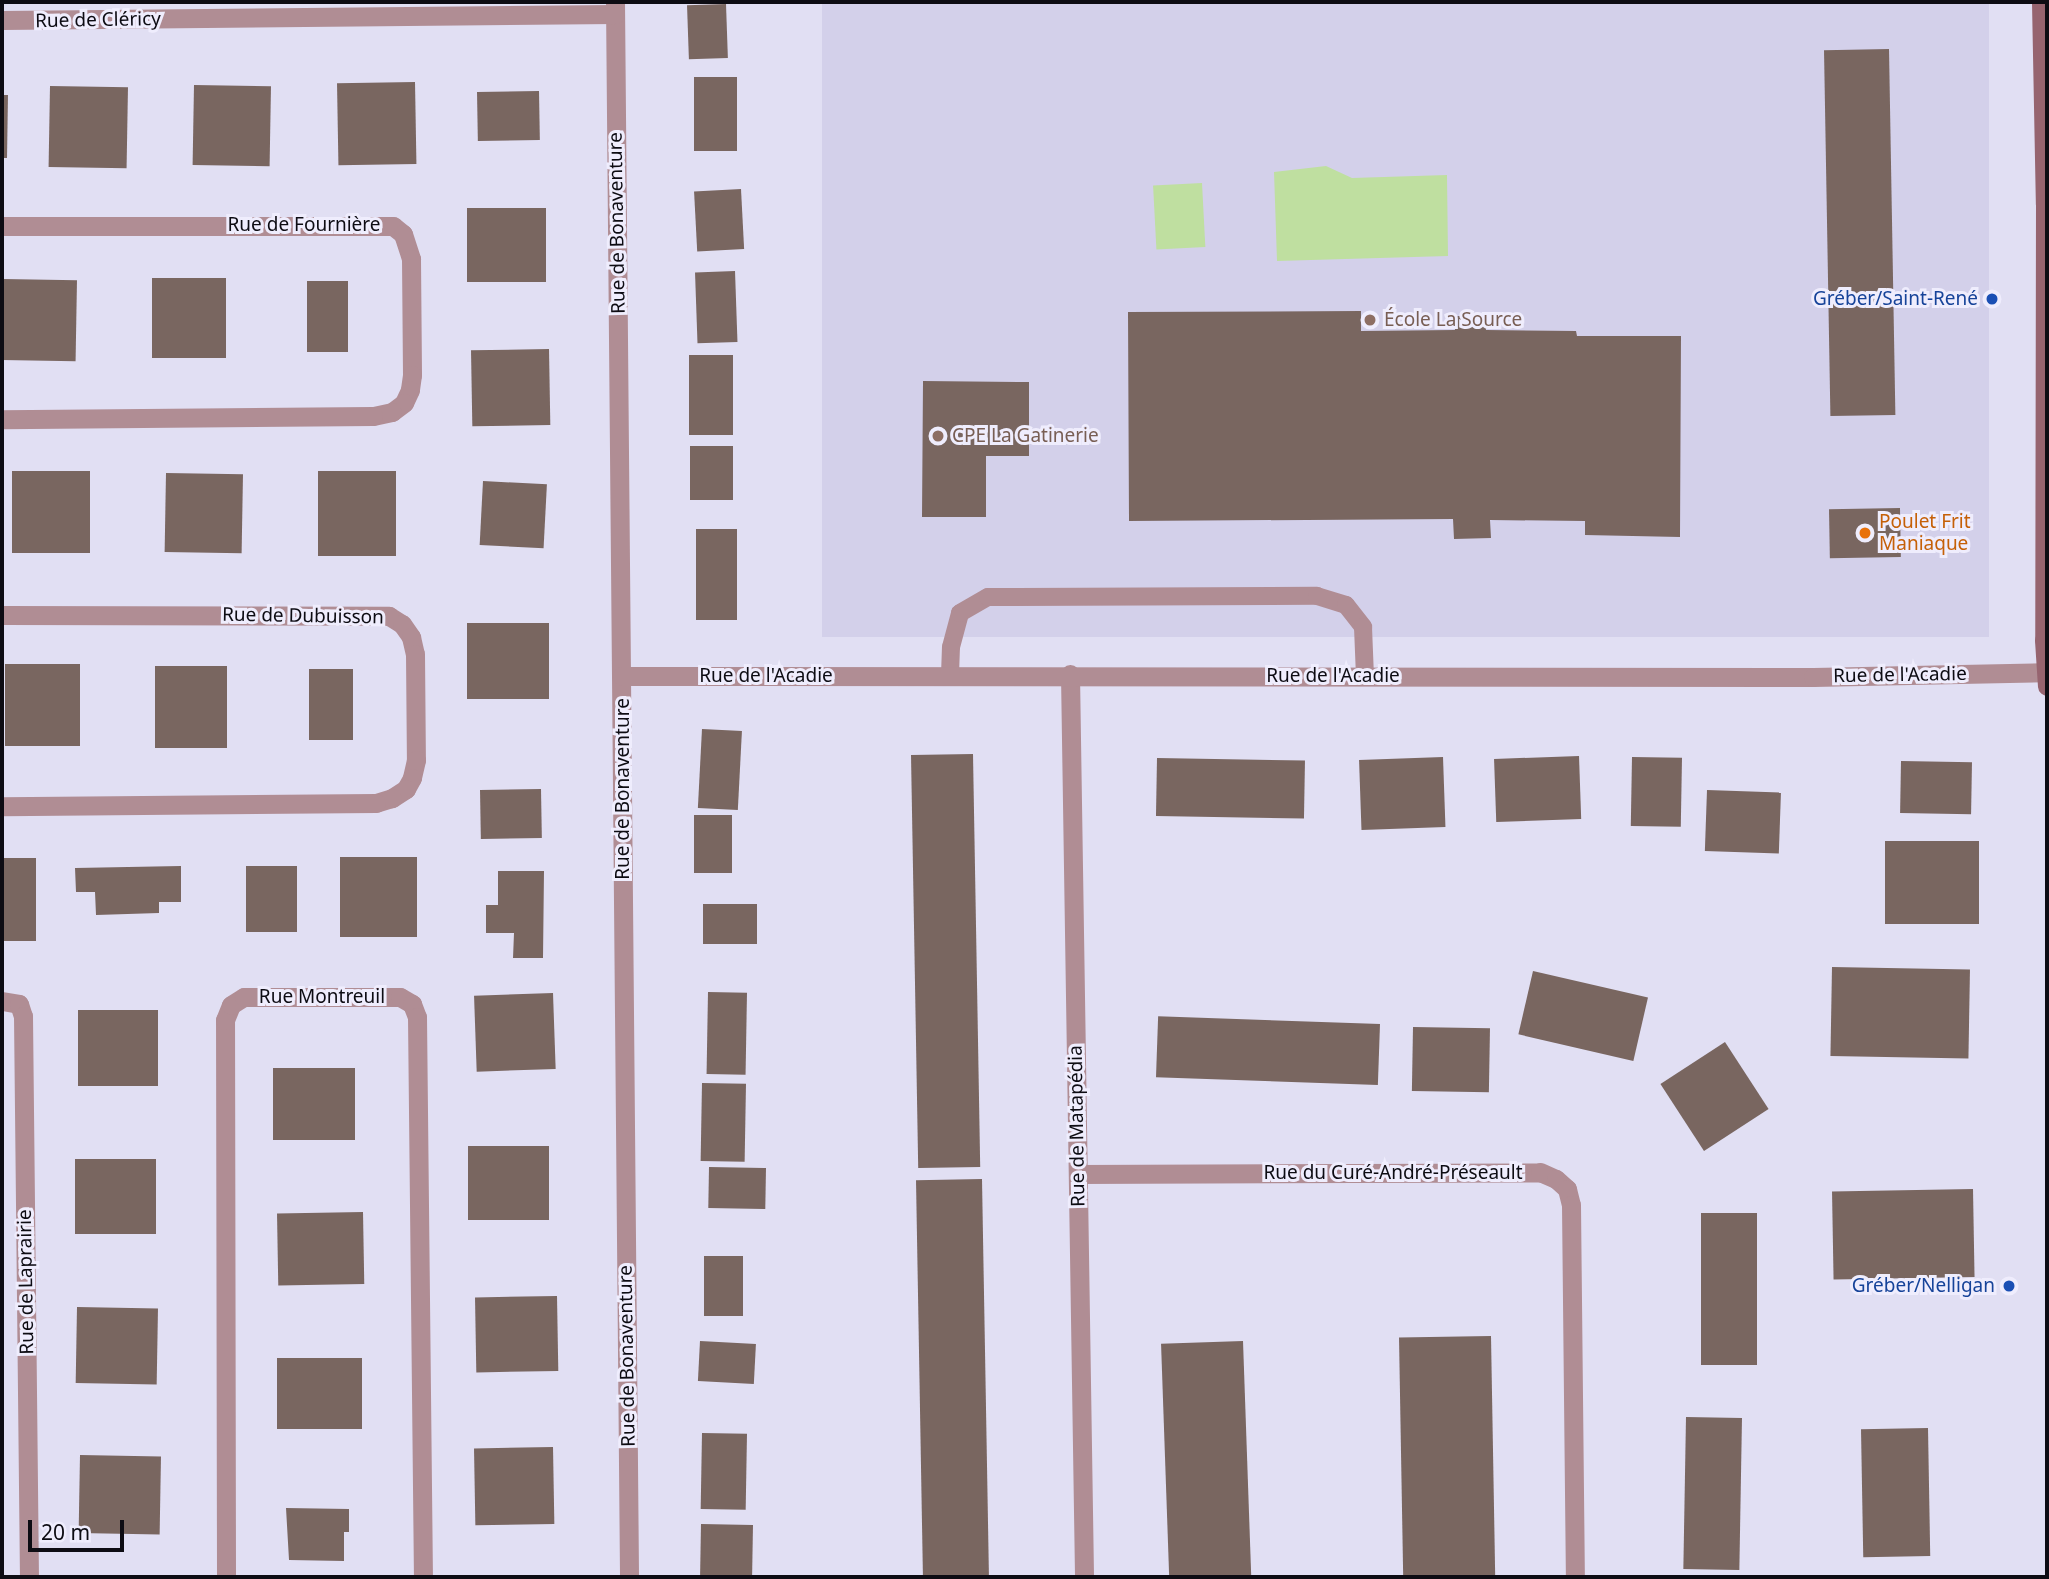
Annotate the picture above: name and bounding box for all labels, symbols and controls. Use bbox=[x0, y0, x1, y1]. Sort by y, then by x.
street label: Rue de Cléricy bbox=[35, 8, 161, 32]
street label: Rue de Bonaventure bbox=[604, 132, 630, 314]
street label: Rue de Fournière bbox=[227, 214, 381, 236]
place label: Gréber/Saint-René bbox=[1813, 288, 1978, 310]
marker: Gréber/Saint-René bbox=[1984, 291, 2000, 307]
place label: École La Source bbox=[1384, 309, 1522, 331]
marker: École La Source bbox=[1362, 312, 1378, 328]
place label: CPE La Gatinerie bbox=[952, 425, 1099, 447]
marker: CPE La Gatinerie bbox=[930, 428, 946, 444]
place label: Poulet Frit Maniaque bbox=[1879, 511, 1971, 555]
marker: Poulet Frit Maniaque bbox=[1857, 525, 1873, 541]
street label: Rue de Dubuisson bbox=[222, 603, 384, 629]
street label: Rue de l'Acadie bbox=[1833, 662, 1967, 688]
street label: Rue de l'Acadie bbox=[699, 665, 833, 687]
street label: Rue de l'Acadie bbox=[1266, 665, 1400, 687]
street label: Rue de Bonaventure bbox=[612, 698, 634, 880]
street label: Rue Montreuil bbox=[259, 986, 385, 1008]
street label: Rue de Matapédia bbox=[1064, 1045, 1090, 1207]
street label: Rue du Curé-André-Préseault bbox=[1263, 1162, 1523, 1184]
street label: Rue de Laprairie bbox=[13, 1209, 39, 1355]
street label: Rue de Bonaventure bbox=[614, 1265, 640, 1447]
place label: Gréber/Nelligan bbox=[1852, 1275, 1995, 1297]
marker: Gréber/Nelligan bbox=[2001, 1278, 2017, 1294]
scale bar bbox=[32, 1506, 128, 1550]
text: 20 m bbox=[41, 1518, 90, 1546]

